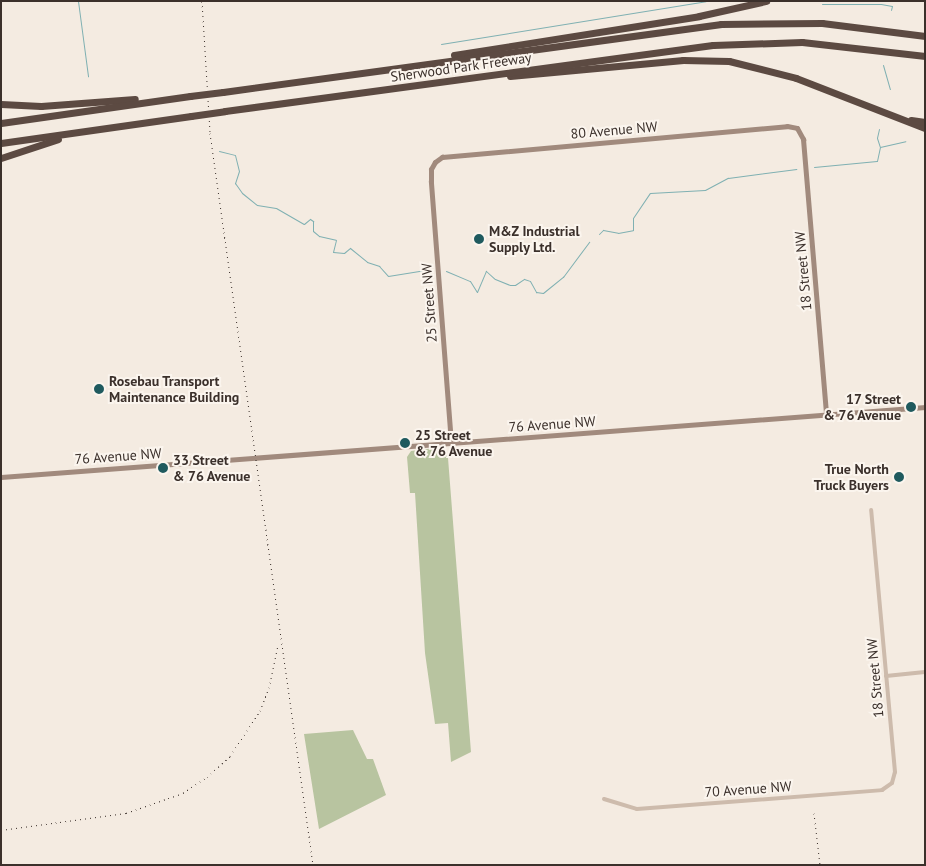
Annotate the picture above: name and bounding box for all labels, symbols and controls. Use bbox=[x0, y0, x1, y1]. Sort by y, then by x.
street label: Sherwood Park Freeway bbox=[389, 49, 533, 85]
street label: 80 Avenue NW bbox=[570, 118, 658, 142]
place label: M&Z Industrial Supply Ltd. bbox=[489, 223, 580, 256]
street label: 18 Street NW bbox=[791, 231, 815, 311]
marker: M&Z Industrial Supply Ltd. bbox=[473, 233, 485, 245]
street label: 25 Street NW bbox=[418, 263, 440, 343]
place label: Rosebau Transport Maintenance Building bbox=[109, 373, 239, 406]
marker: Rosebau Transport Maintenance Building bbox=[93, 383, 105, 395]
place label: 17 Street & 76 Avenue bbox=[823, 391, 901, 424]
marker: 17 Street & 76 Avenue bbox=[905, 401, 917, 413]
street label: 76 Avenue NW bbox=[508, 413, 596, 435]
place label: 25 Street & 76 Avenue bbox=[415, 427, 493, 460]
marker: 25 Street & 76 Avenue bbox=[399, 437, 411, 449]
street label: 76 Avenue NW bbox=[74, 445, 162, 467]
place label: 33 Street & 76 Avenue bbox=[173, 452, 251, 484]
place label: True North Truck Buyers bbox=[813, 461, 889, 494]
marker: 33 Street & 76 Avenue bbox=[157, 462, 169, 474]
marker: True North Truck Buyers bbox=[893, 471, 905, 483]
street label: 18 Street NW bbox=[863, 638, 887, 718]
street label: 70 Avenue NW bbox=[704, 778, 792, 800]

